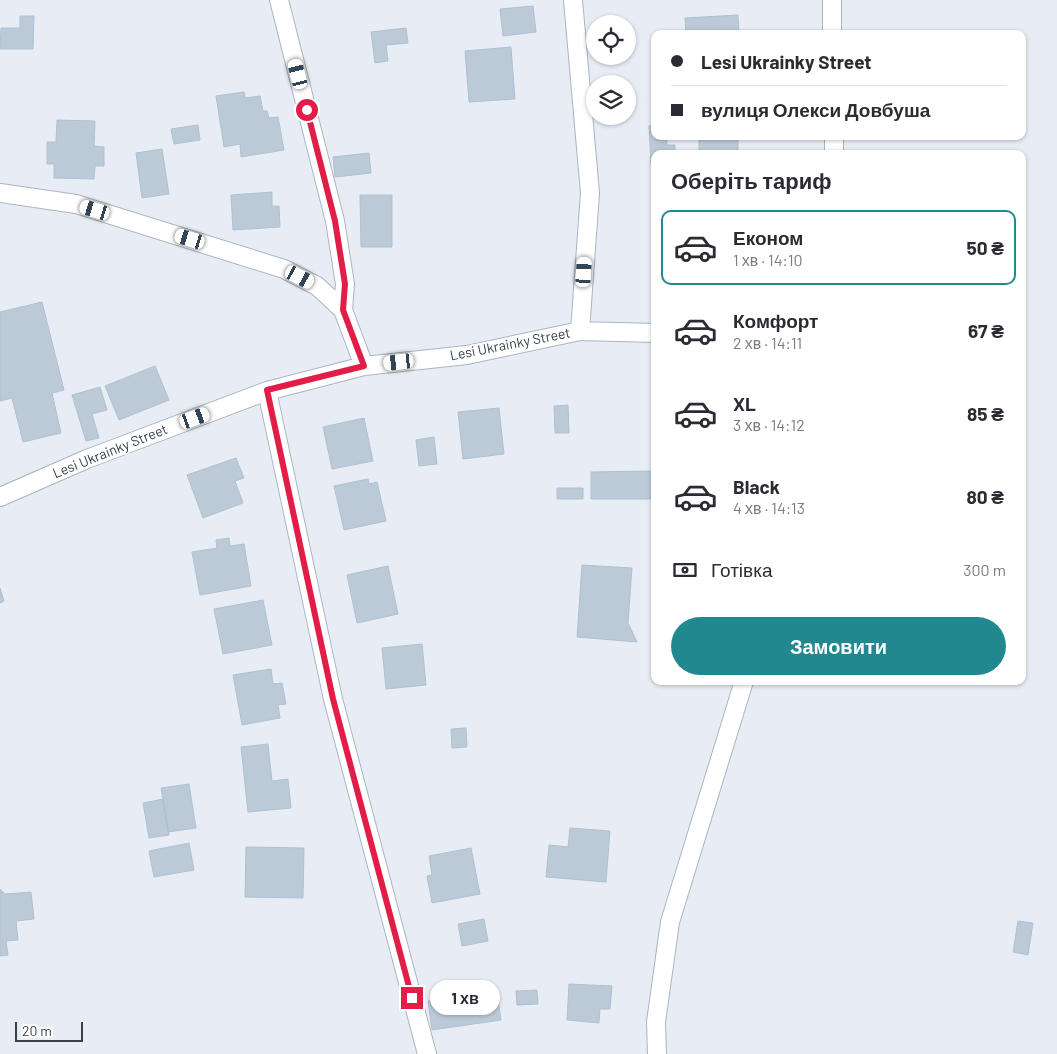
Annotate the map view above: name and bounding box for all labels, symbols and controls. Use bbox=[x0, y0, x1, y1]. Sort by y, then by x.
map controls bbox=[586, 15, 636, 125]
button: locate bbox=[586, 15, 636, 65]
text: Lesi Ukrainky Street bbox=[701, 50, 872, 73]
car bbox=[287, 58, 308, 90]
button: layers bbox=[586, 75, 636, 125]
text: вулиця Олекси Довбуша bbox=[701, 98, 930, 121]
route start bbox=[296, 99, 318, 121]
text: Оберіть тариф bbox=[671, 167, 831, 193]
car bbox=[78, 198, 111, 222]
icon: car bbox=[673, 225, 718, 270]
text: Економ bbox=[733, 226, 803, 249]
car bbox=[173, 227, 206, 251]
text: 50 ₴ bbox=[966, 236, 1004, 259]
text: 1 хв · 14:10 bbox=[733, 250, 803, 269]
car bbox=[575, 257, 592, 287]
car bbox=[283, 263, 316, 291]
icon: car bbox=[673, 308, 718, 353]
text: Комфорт bbox=[733, 309, 818, 332]
text: 67 ₴ bbox=[968, 319, 1004, 342]
street label: Lesi Ukrainky Street bbox=[448, 323, 572, 364]
text: 2 хв · 14:11 bbox=[733, 333, 802, 352]
car bbox=[383, 353, 414, 371]
icon: car bbox=[673, 391, 718, 436]
text: XL bbox=[733, 392, 756, 415]
text: 85 ₴ bbox=[967, 402, 1004, 425]
car bbox=[178, 406, 211, 430]
text: 3 хв · 14:12 bbox=[733, 415, 805, 434]
street label: Lesi Ukrainky Street bbox=[50, 420, 170, 481]
icon: car bbox=[673, 474, 718, 519]
text: Black bbox=[733, 475, 780, 498]
text: 80 ₴ bbox=[966, 485, 1004, 508]
text: 4 хв · 14:13 bbox=[733, 498, 805, 517]
icon: cash bbox=[671, 556, 699, 584]
text: Готівка bbox=[711, 558, 772, 581]
text: 300 m bbox=[963, 560, 1006, 579]
button: Замовити bbox=[671, 617, 1006, 675]
callout: 1 хв bbox=[430, 980, 500, 1016]
route end bbox=[401, 987, 423, 1009]
text: 1 хв bbox=[451, 988, 479, 1007]
scale bar bbox=[15, 1019, 82, 1042]
text: 20 m bbox=[22, 1022, 52, 1039]

